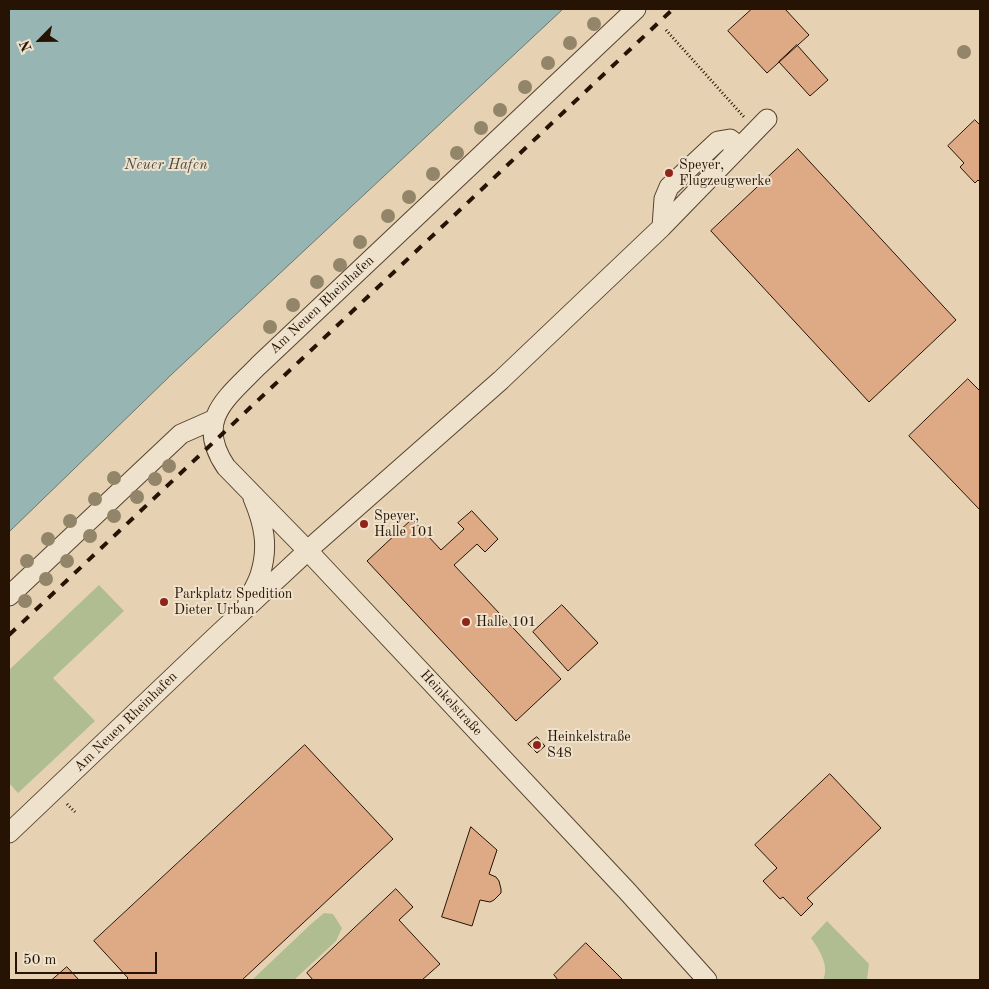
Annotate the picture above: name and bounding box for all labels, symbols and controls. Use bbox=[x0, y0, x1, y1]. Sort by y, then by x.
north arrow bbox=[15, 15, 65, 65]
text: N bbox=[18, 38, 35, 54]
water label: Neuer Hafen bbox=[125, 156, 207, 174]
place label: Speyer, Flugzeugwerke bbox=[679, 157, 771, 190]
marker: Speyer, Flugzeugwerke bbox=[663, 167, 675, 179]
street label: Am Neuen Rheinhafen bbox=[266, 252, 378, 358]
place label: Speyer, Halle 101 bbox=[374, 508, 434, 540]
marker: Speyer, Halle 101 bbox=[358, 518, 370, 530]
place label: Parkplatz Spedition Dieter Urban bbox=[174, 586, 292, 618]
marker: Parkplatz Spedition Dieter Urban bbox=[158, 596, 170, 608]
place label: Halle 101 bbox=[476, 614, 536, 630]
marker: Halle 101 bbox=[460, 616, 472, 628]
street label: Heinkelstraße bbox=[416, 667, 486, 739]
street label: Am Neuen Rheinhafen bbox=[71, 668, 181, 776]
place label: Heinkelstraße S48 bbox=[547, 729, 631, 762]
marker: Heinkelstraße S48 bbox=[531, 739, 543, 751]
scale bar bbox=[18, 942, 160, 974]
text: 50 m bbox=[23, 953, 57, 968]

